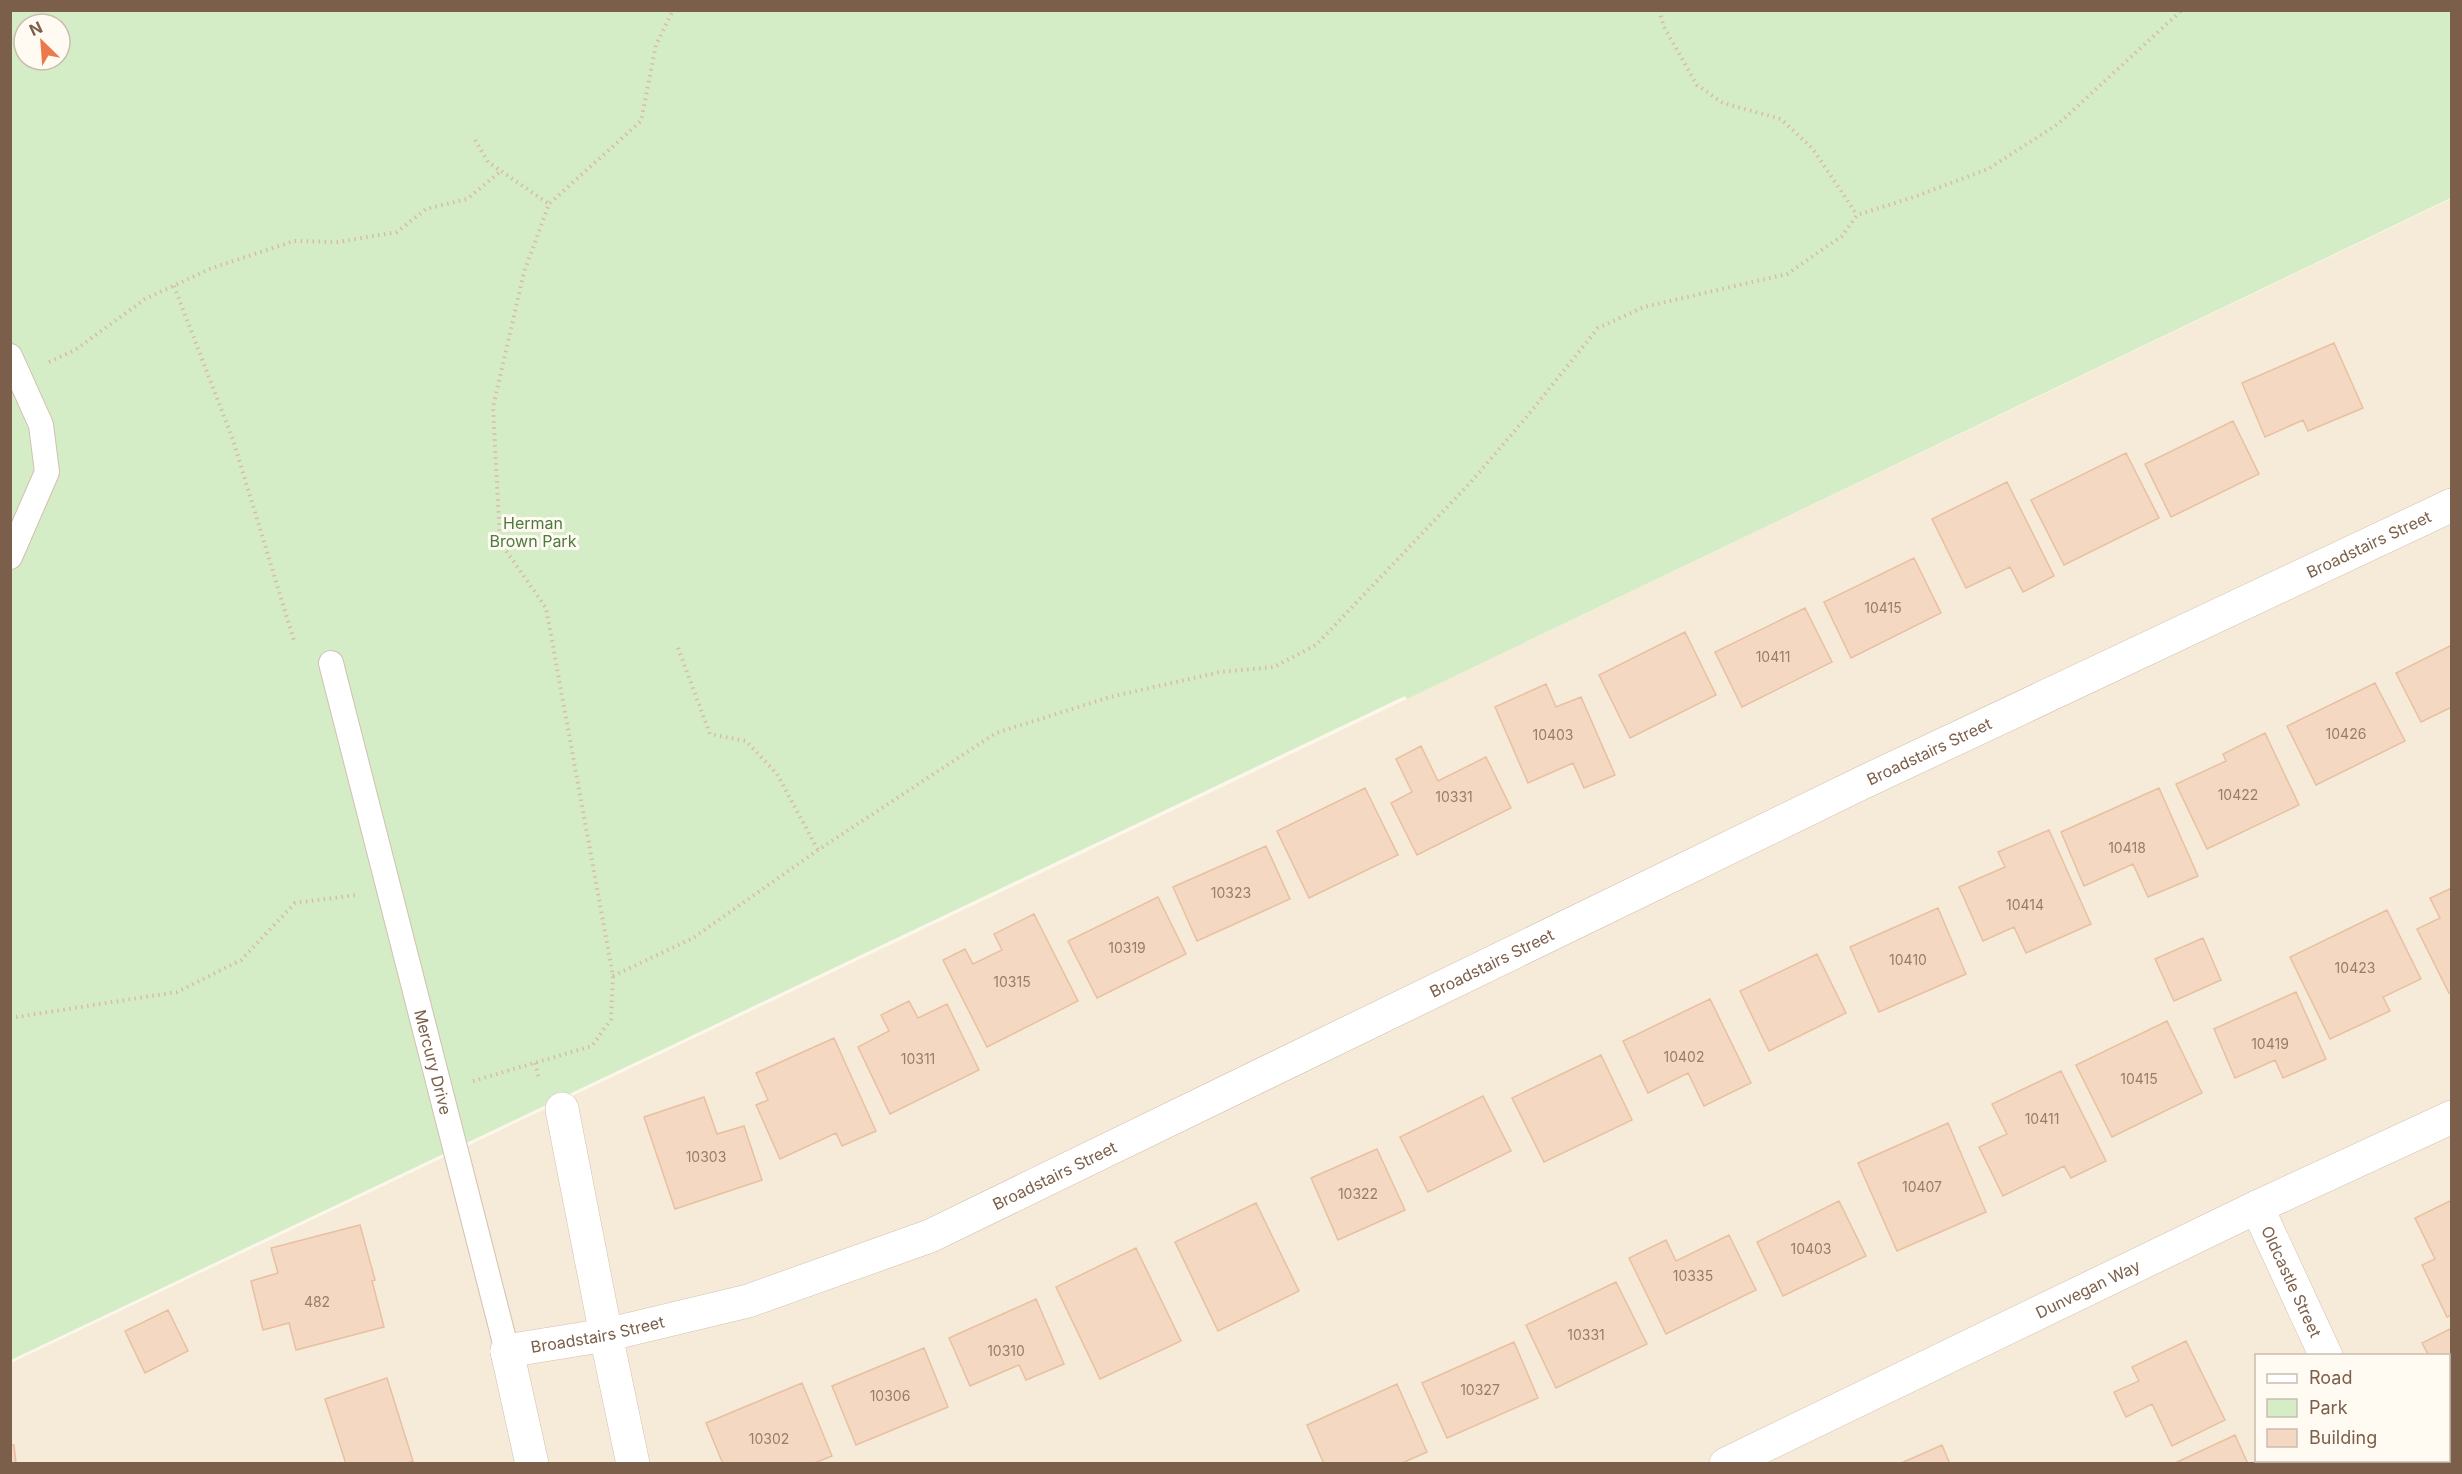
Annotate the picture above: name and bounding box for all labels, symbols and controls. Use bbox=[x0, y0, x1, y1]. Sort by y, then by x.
north arrow bbox=[12, 12, 72, 72]
text: N bbox=[26, 17, 45, 40]
street label: Broadstairs Street bbox=[2303, 506, 2434, 582]
park label: Herman Brown Park bbox=[490, 513, 577, 551]
house number: 10415 bbox=[1864, 599, 1902, 616]
house number: 10411 bbox=[1756, 648, 1790, 665]
street label: Broadstairs Street bbox=[1864, 713, 1995, 789]
house number: 10426 bbox=[2326, 725, 2366, 742]
house number: 10403 bbox=[1532, 726, 1574, 743]
house number: 10422 bbox=[2218, 786, 2258, 803]
house number: 10331 bbox=[1435, 788, 1473, 805]
house number: 10418 bbox=[2108, 839, 2146, 856]
house number: 10323 bbox=[1211, 884, 1251, 901]
house number: 10414 bbox=[2006, 896, 2044, 913]
street label: Broadstairs Street bbox=[1426, 924, 1557, 1002]
house number: 10319 bbox=[1108, 939, 1146, 956]
house number: 10410 bbox=[1889, 951, 1927, 968]
house number: 10423 bbox=[2335, 959, 2375, 976]
house number: 10315 bbox=[993, 973, 1031, 990]
street label: Mercury Drive bbox=[410, 1008, 456, 1117]
house number: 10419 bbox=[2251, 1035, 2289, 1052]
house number: 10402 bbox=[1664, 1048, 1704, 1065]
house number: 10311 bbox=[901, 1050, 935, 1067]
house number: 10415 bbox=[2120, 1070, 2158, 1087]
house number: 10411 bbox=[2025, 1110, 2059, 1127]
street label: Broadstairs Street bbox=[989, 1137, 1120, 1214]
house number: 10303 bbox=[686, 1148, 726, 1165]
house number: 10407 bbox=[1902, 1178, 1942, 1195]
house number: 10322 bbox=[1338, 1185, 1378, 1202]
street label: Oldcastle Street bbox=[2257, 1222, 2326, 1340]
house number: 10403 bbox=[1790, 1240, 1832, 1257]
street label: Dunvegan Way bbox=[2032, 1255, 2143, 1323]
house number: 10335 bbox=[1673, 1267, 1713, 1284]
house number: 482 bbox=[304, 1293, 330, 1310]
street label: Broadstairs Street bbox=[529, 1311, 666, 1357]
house number: 10331 bbox=[1567, 1326, 1605, 1343]
house number: 10310 bbox=[987, 1342, 1025, 1359]
legend bbox=[2255, 1354, 2450, 1462]
text: Road bbox=[2309, 1367, 2352, 1388]
house number: 10327 bbox=[1460, 1381, 1500, 1398]
house number: 10306 bbox=[870, 1387, 910, 1404]
text: Park bbox=[2309, 1397, 2348, 1418]
text: Building bbox=[2309, 1427, 2377, 1448]
house number: 10302 bbox=[749, 1430, 789, 1447]

